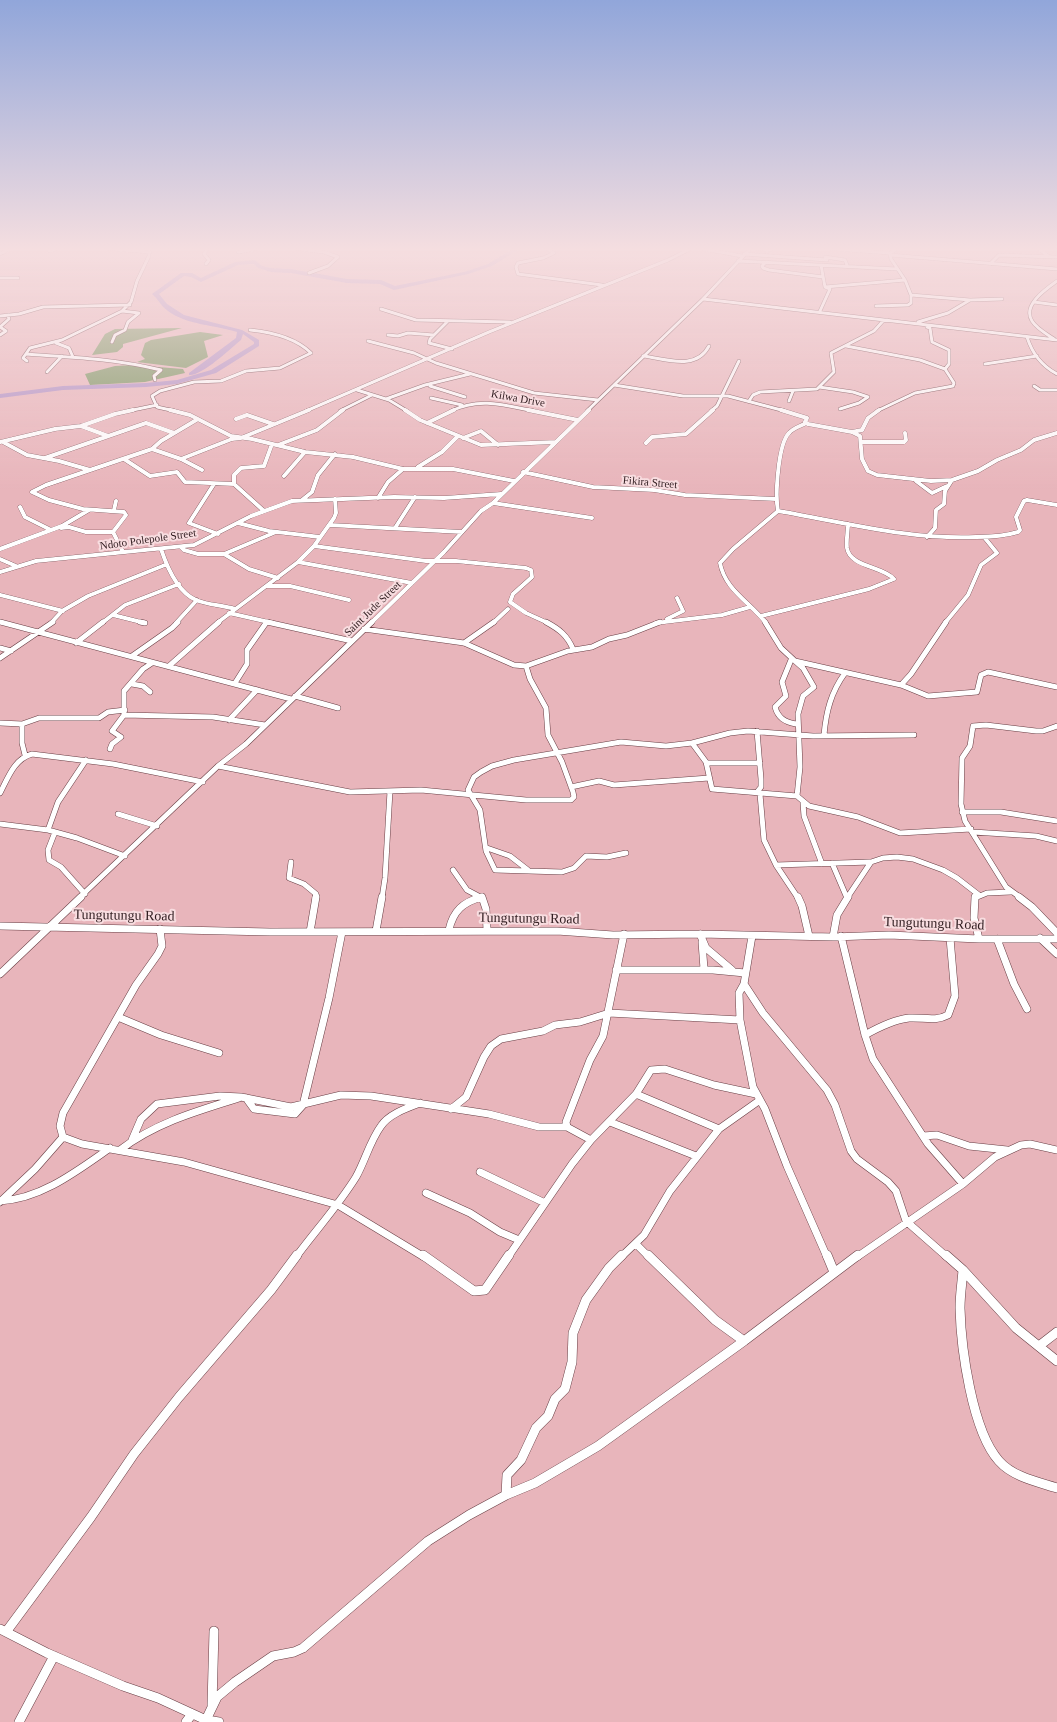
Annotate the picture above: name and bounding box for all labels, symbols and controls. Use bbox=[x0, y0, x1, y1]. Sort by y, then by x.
street label: Kilwa Drive bbox=[490, 388, 546, 410]
street label: Fikira Street bbox=[622, 474, 678, 492]
street label: Ndoto Polepole Street bbox=[99, 527, 197, 553]
street label: Saint Jude Street bbox=[342, 579, 404, 639]
street label: Tungutungu Road bbox=[73, 907, 175, 925]
street label: Tungutungu Road bbox=[478, 910, 580, 928]
street label: Tungutungu Road bbox=[883, 914, 985, 934]

